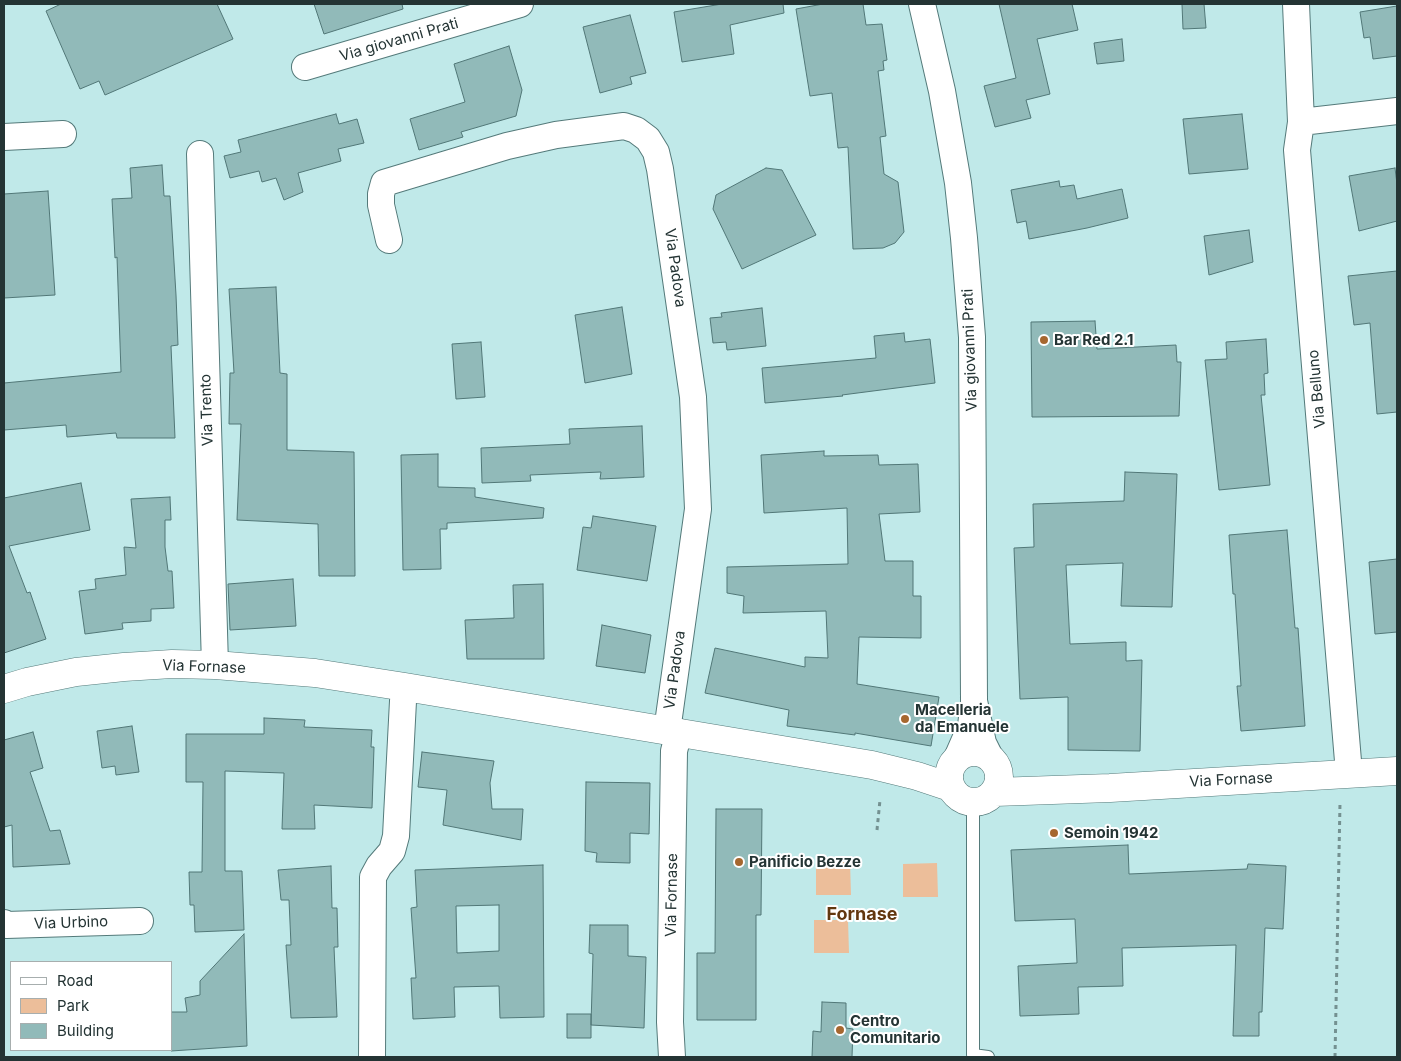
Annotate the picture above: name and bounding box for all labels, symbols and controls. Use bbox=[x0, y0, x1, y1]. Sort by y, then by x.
street label: Via giovanni Prati bbox=[338, 14, 460, 66]
street label: Via Padova bbox=[661, 227, 689, 309]
street label: Via giovanni Prati bbox=[959, 288, 981, 412]
place label: Bar Red 2.1 bbox=[1054, 331, 1133, 349]
marker: Bar Red 2.1 bbox=[1038, 334, 1050, 346]
street label: Via Belluno bbox=[1305, 349, 1329, 429]
street label: Via Trento bbox=[197, 374, 217, 446]
street label: Via Padova bbox=[661, 629, 689, 711]
street label: Via Fornase bbox=[162, 657, 246, 677]
place label: Macelleria da Emanuele bbox=[915, 701, 1009, 736]
marker: Macelleria da Emanuele bbox=[899, 713, 911, 725]
street label: Via Fornase bbox=[1189, 769, 1273, 791]
place label: Semoin 1942 bbox=[1064, 824, 1158, 842]
marker: Semoin 1942 bbox=[1048, 827, 1060, 839]
street label: Via Fornase bbox=[662, 853, 682, 937]
place label: Panificio Bezze bbox=[749, 853, 861, 871]
marker: Panificio Bezze bbox=[733, 856, 745, 868]
district label: Fornase bbox=[826, 904, 898, 926]
street label: Via Urbino bbox=[34, 913, 108, 933]
legend bbox=[10, 961, 172, 1051]
text: Road bbox=[57, 971, 93, 990]
text: Park bbox=[57, 996, 89, 1015]
place label: Centro Comunitario bbox=[850, 1012, 940, 1047]
text: Building bbox=[57, 1021, 114, 1040]
marker: Centro Comunitario bbox=[834, 1024, 846, 1036]

